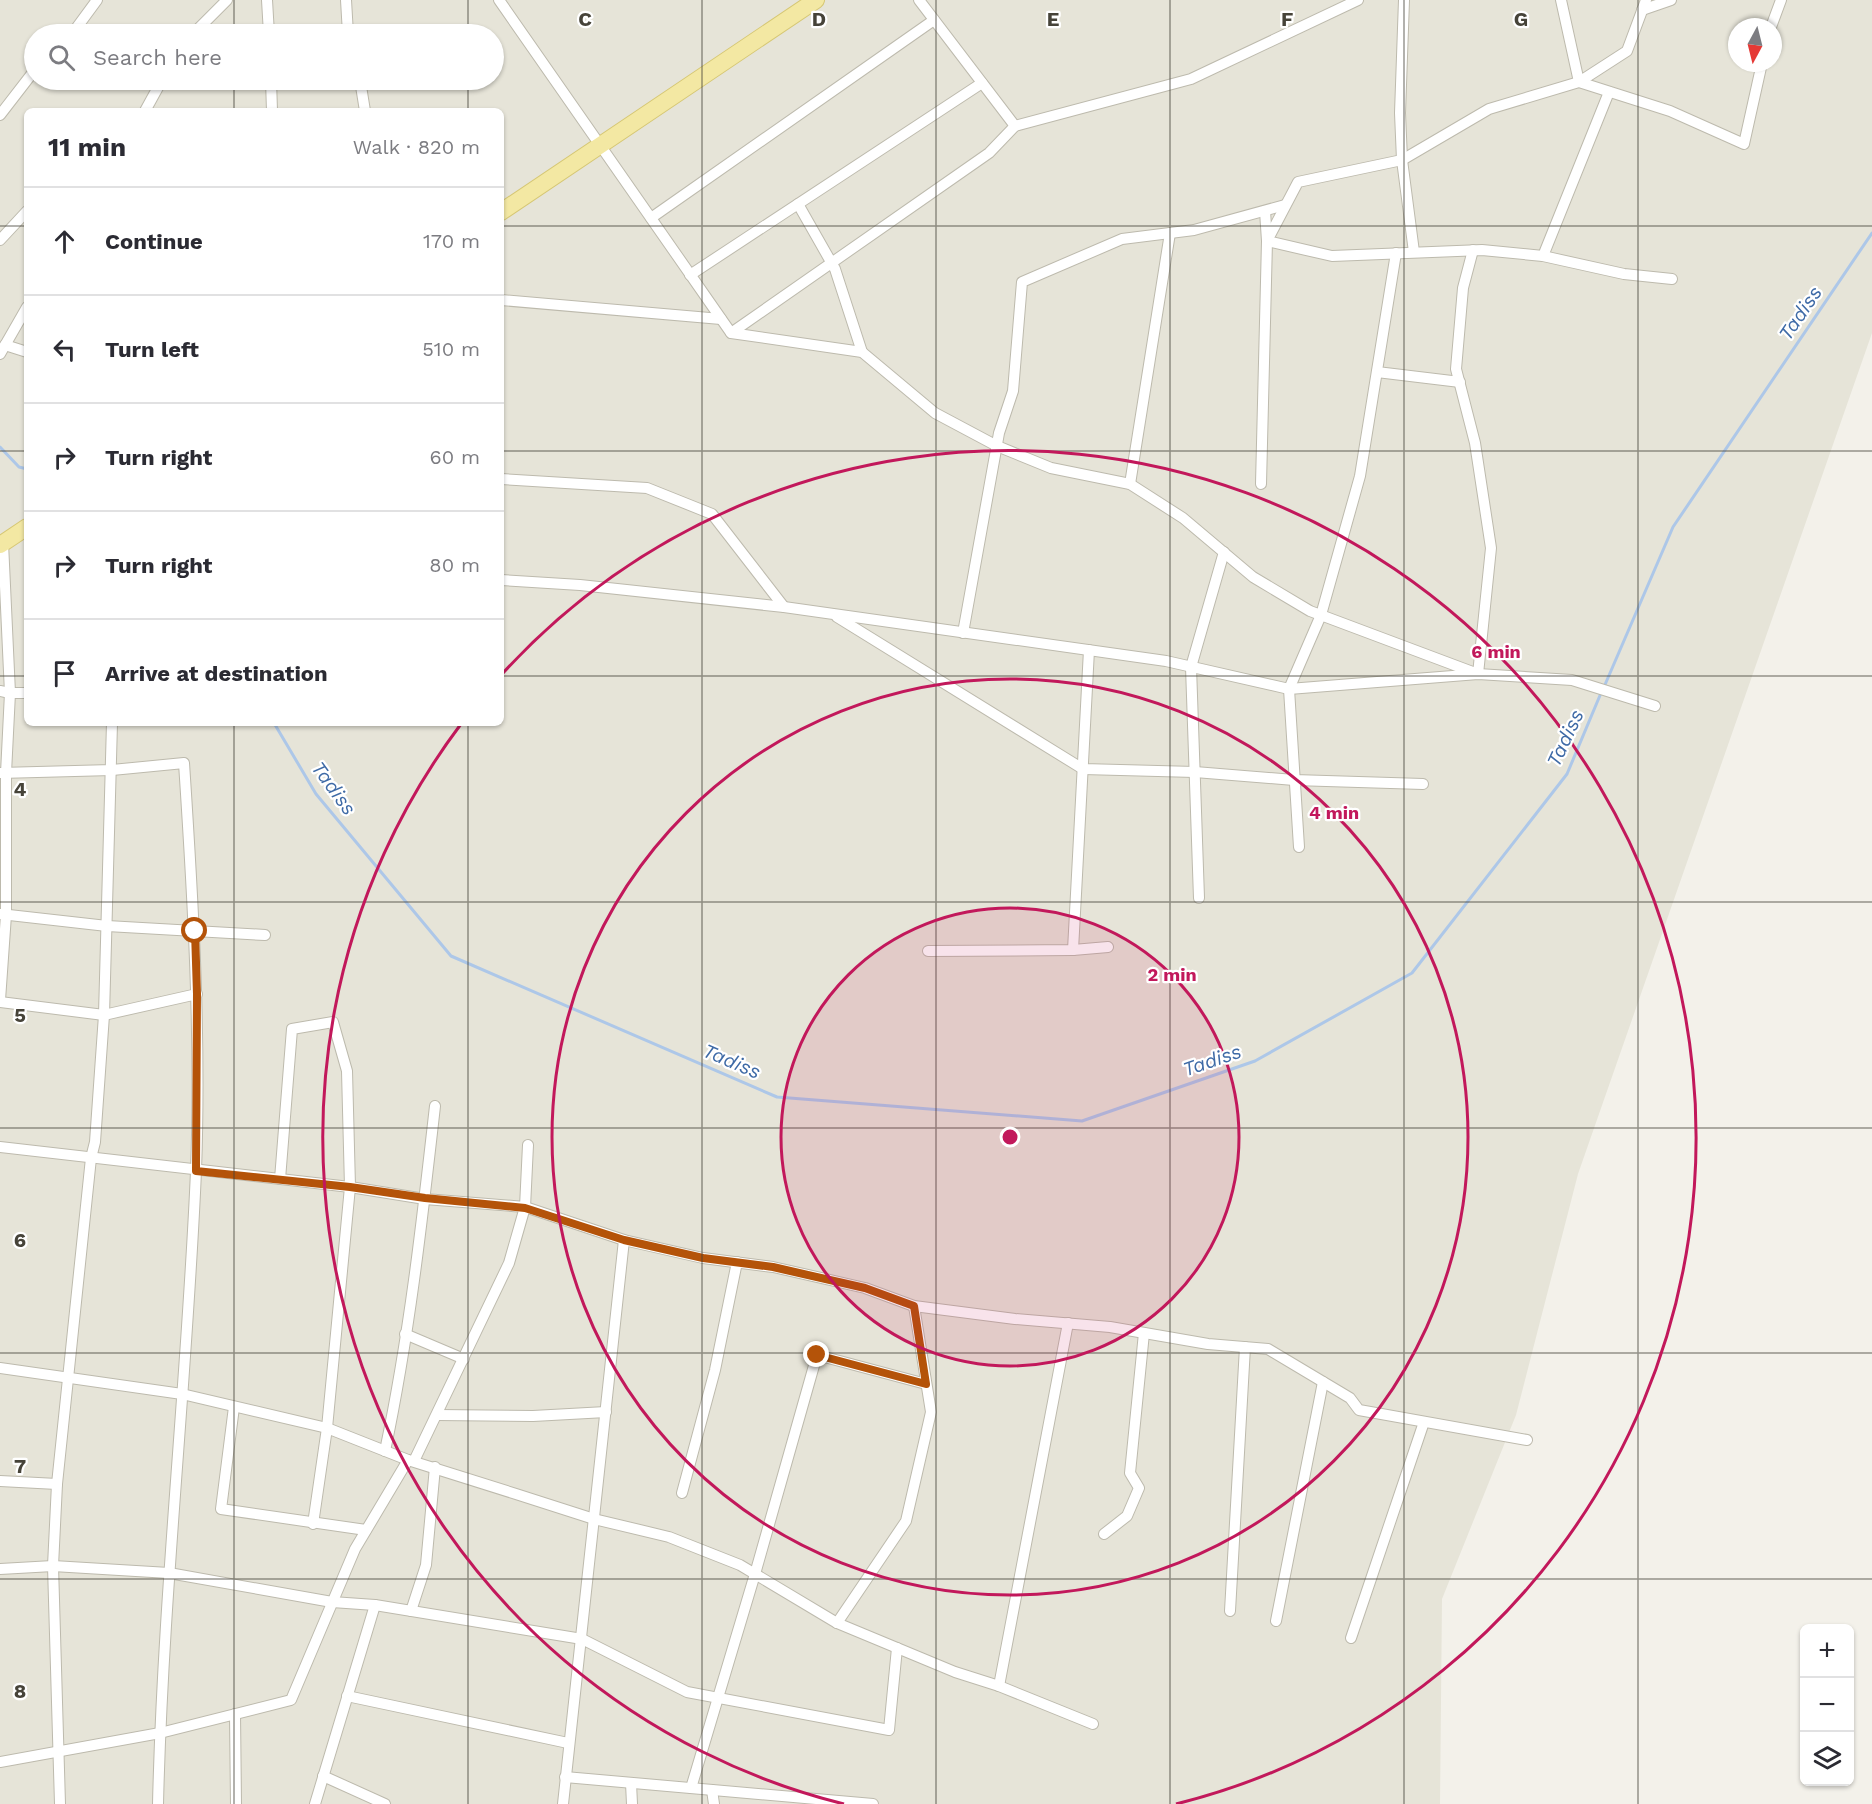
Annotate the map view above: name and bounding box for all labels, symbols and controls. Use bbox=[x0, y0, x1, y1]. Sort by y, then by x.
text: C bbox=[578, 7, 592, 31]
text: D bbox=[812, 7, 826, 31]
text: E bbox=[1047, 7, 1059, 31]
text: F bbox=[1281, 7, 1293, 31]
text: G bbox=[1514, 7, 1528, 31]
north arrow bbox=[1728, 18, 1782, 72]
search box bbox=[24, 24, 504, 90]
icon: search bbox=[45, 41, 78, 74]
text: Search here bbox=[93, 45, 222, 70]
text: 11 min bbox=[48, 132, 126, 162]
text: Walk · 820 m bbox=[353, 135, 480, 159]
icon: ahead bbox=[48, 225, 81, 258]
text: Continue bbox=[105, 229, 203, 254]
text: 170 m bbox=[423, 229, 480, 253]
water label: Tadiss bbox=[1773, 281, 1827, 345]
icon: left bbox=[48, 333, 81, 366]
text: Turn left bbox=[105, 337, 199, 362]
text: 510 m bbox=[422, 337, 480, 361]
icon: right bbox=[48, 441, 81, 474]
text: Turn right bbox=[105, 445, 212, 470]
text: 60 m bbox=[430, 445, 480, 469]
icon: right bbox=[48, 549, 81, 582]
text: Turn right bbox=[105, 553, 212, 578]
text: 80 m bbox=[429, 553, 480, 577]
text: 6 min bbox=[1471, 641, 1521, 662]
icon: arrive bbox=[48, 657, 81, 690]
text: Arrive at destination bbox=[105, 661, 328, 686]
water label: Tadiss bbox=[1541, 706, 1589, 770]
water label: Tadiss bbox=[307, 757, 361, 819]
text: 4 bbox=[14, 777, 27, 801]
text: 4 min bbox=[1309, 802, 1359, 823]
route start bbox=[181, 917, 207, 943]
text: 2 min bbox=[1147, 964, 1197, 985]
text: 5 bbox=[14, 1003, 26, 1027]
water label: Tadiss bbox=[700, 1038, 764, 1084]
water label: Tadiss bbox=[1180, 1039, 1244, 1081]
centre of rings bbox=[1000, 1127, 1020, 1147]
text: 6 bbox=[14, 1228, 26, 1252]
route end bbox=[803, 1341, 829, 1367]
text: 7 bbox=[14, 1454, 26, 1478]
map controls bbox=[1800, 1624, 1854, 1786]
button: + bbox=[1800, 1624, 1854, 1678]
button: − bbox=[1800, 1678, 1854, 1732]
text: 8 bbox=[14, 1679, 26, 1703]
button: layers bbox=[1800, 1732, 1854, 1786]

